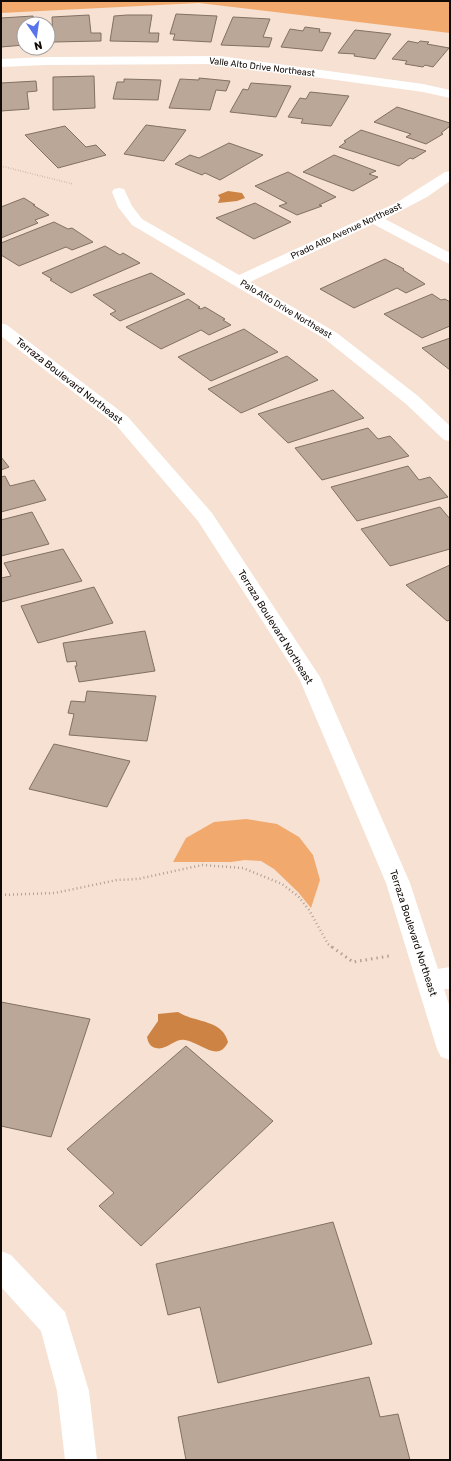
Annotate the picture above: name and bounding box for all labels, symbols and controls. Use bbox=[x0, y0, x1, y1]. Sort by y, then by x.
north arrow bbox=[16, 16, 56, 56]
text: N bbox=[33, 38, 43, 52]
street label: Valle Alto Drive Northeast bbox=[208, 56, 316, 79]
street label: Prado Alto Avenue Northeast bbox=[289, 201, 403, 261]
street label: Palo Alto Drive Northeast bbox=[238, 278, 334, 341]
street label: Terraza Boulevard Northeast bbox=[13, 336, 125, 427]
street label: Terraza Boulevard Northeast bbox=[235, 568, 315, 686]
street label: Terraza Boulevard Northeast bbox=[387, 868, 439, 998]

